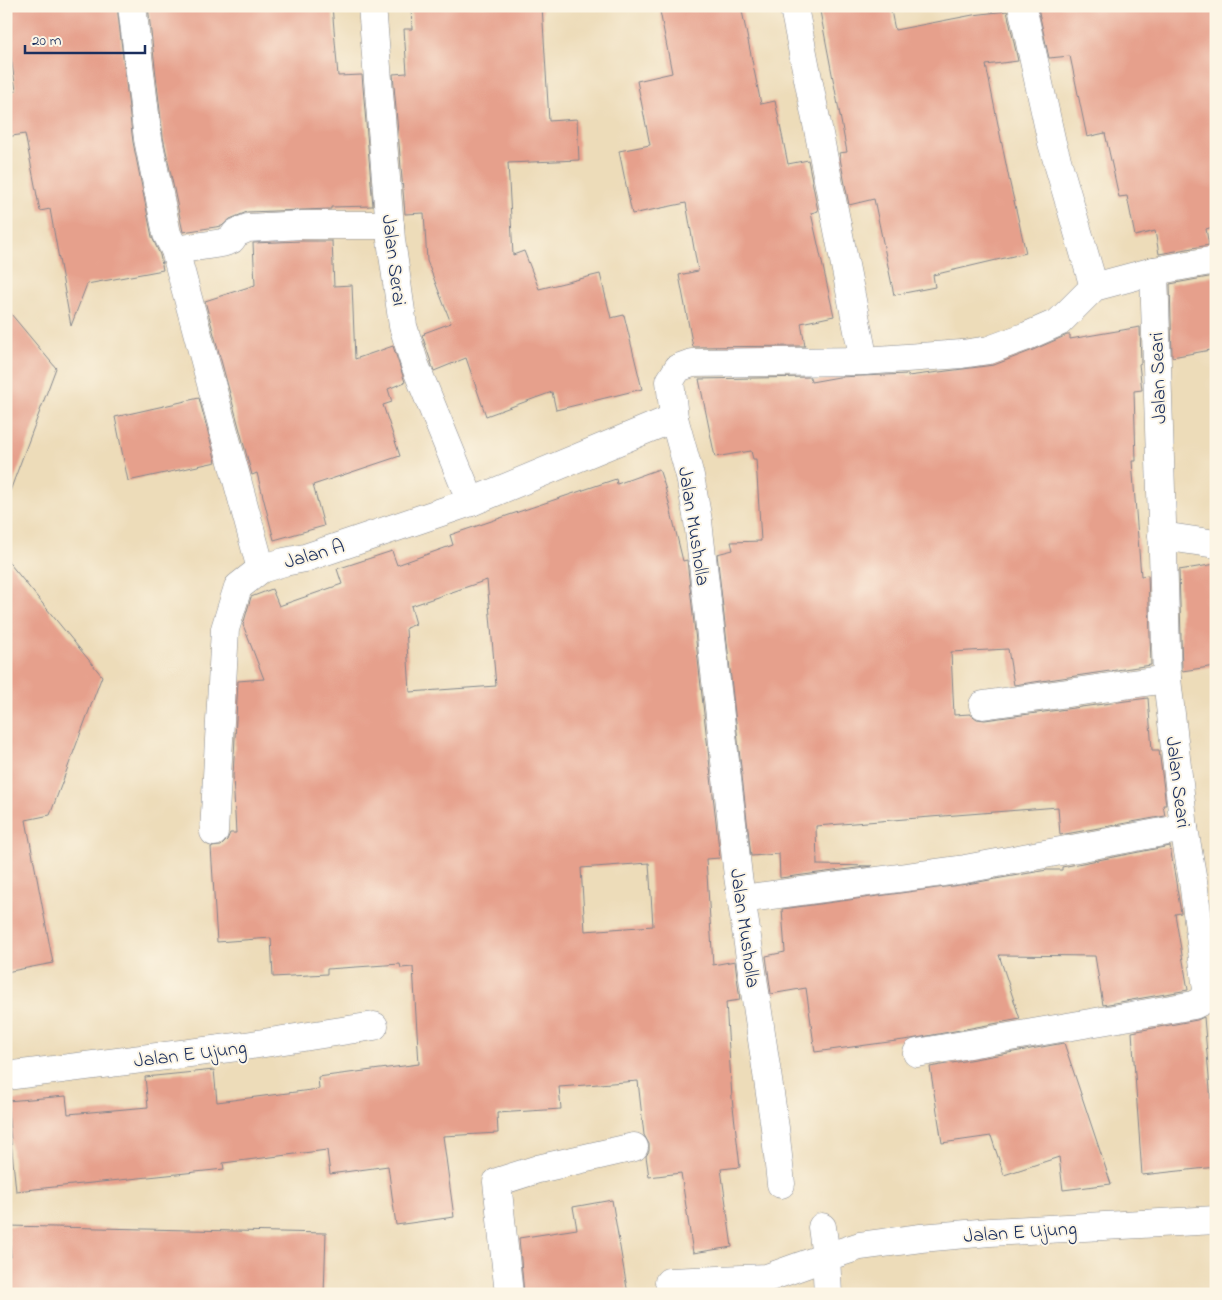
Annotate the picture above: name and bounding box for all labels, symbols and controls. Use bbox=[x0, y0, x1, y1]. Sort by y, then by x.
scale bar bbox=[25, 22, 145, 54]
text: 20 m bbox=[32, 30, 62, 52]
street label: Jalan Serai bbox=[373, 213, 413, 308]
street label: Jalan Seari bbox=[1143, 331, 1176, 424]
street label: Jalan Musholla bbox=[669, 465, 716, 588]
street label: Jalan A bbox=[281, 533, 348, 578]
street label: Jalan Seari bbox=[1157, 735, 1197, 830]
street label: Jalan Musholla bbox=[721, 867, 766, 990]
street label: Jalan E Ujung bbox=[132, 1034, 249, 1078]
street label: Jalan E Ujung bbox=[963, 1215, 1078, 1253]

